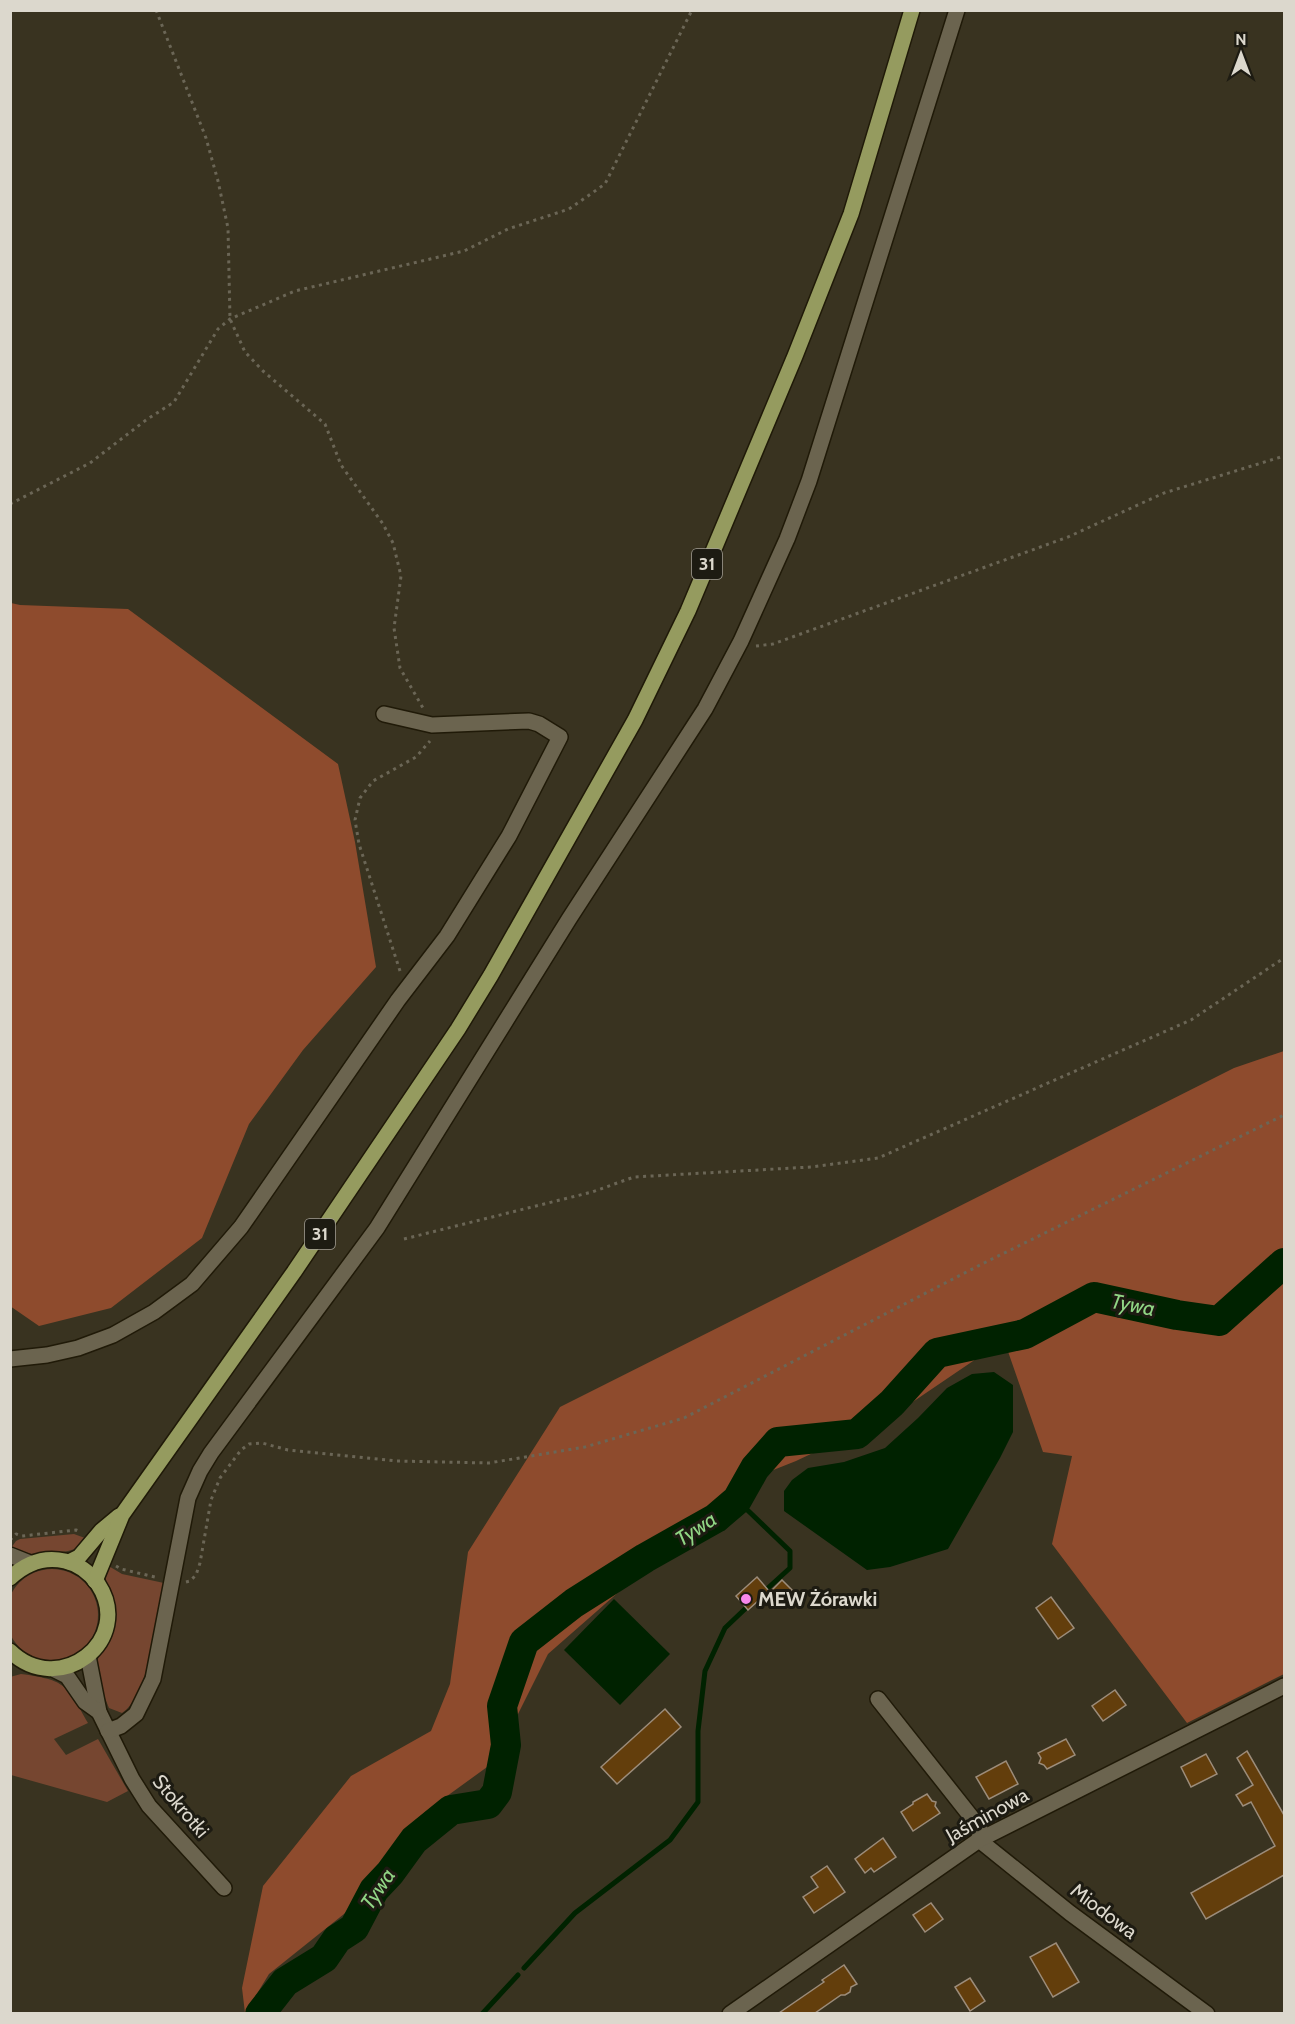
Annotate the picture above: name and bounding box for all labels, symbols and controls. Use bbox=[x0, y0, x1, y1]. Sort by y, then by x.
north arrow bbox=[1211, 24, 1271, 84]
text: N bbox=[1235, 30, 1247, 49]
road number: 31 bbox=[692, 549, 722, 579]
road number: 31 bbox=[305, 1219, 335, 1249]
water label: Tywa bbox=[1109, 1288, 1157, 1321]
water label: Tywa bbox=[670, 1506, 721, 1551]
place label: MEW Żórawki bbox=[758, 1587, 877, 1611]
marker: MEW Żórawki bbox=[739, 1592, 753, 1606]
street label: Stokrotki bbox=[148, 1770, 214, 1842]
street label: Jaśminowa bbox=[941, 1782, 1033, 1848]
water label: Tywa bbox=[355, 1863, 400, 1914]
street label: Miodowa bbox=[1066, 1878, 1142, 1944]

